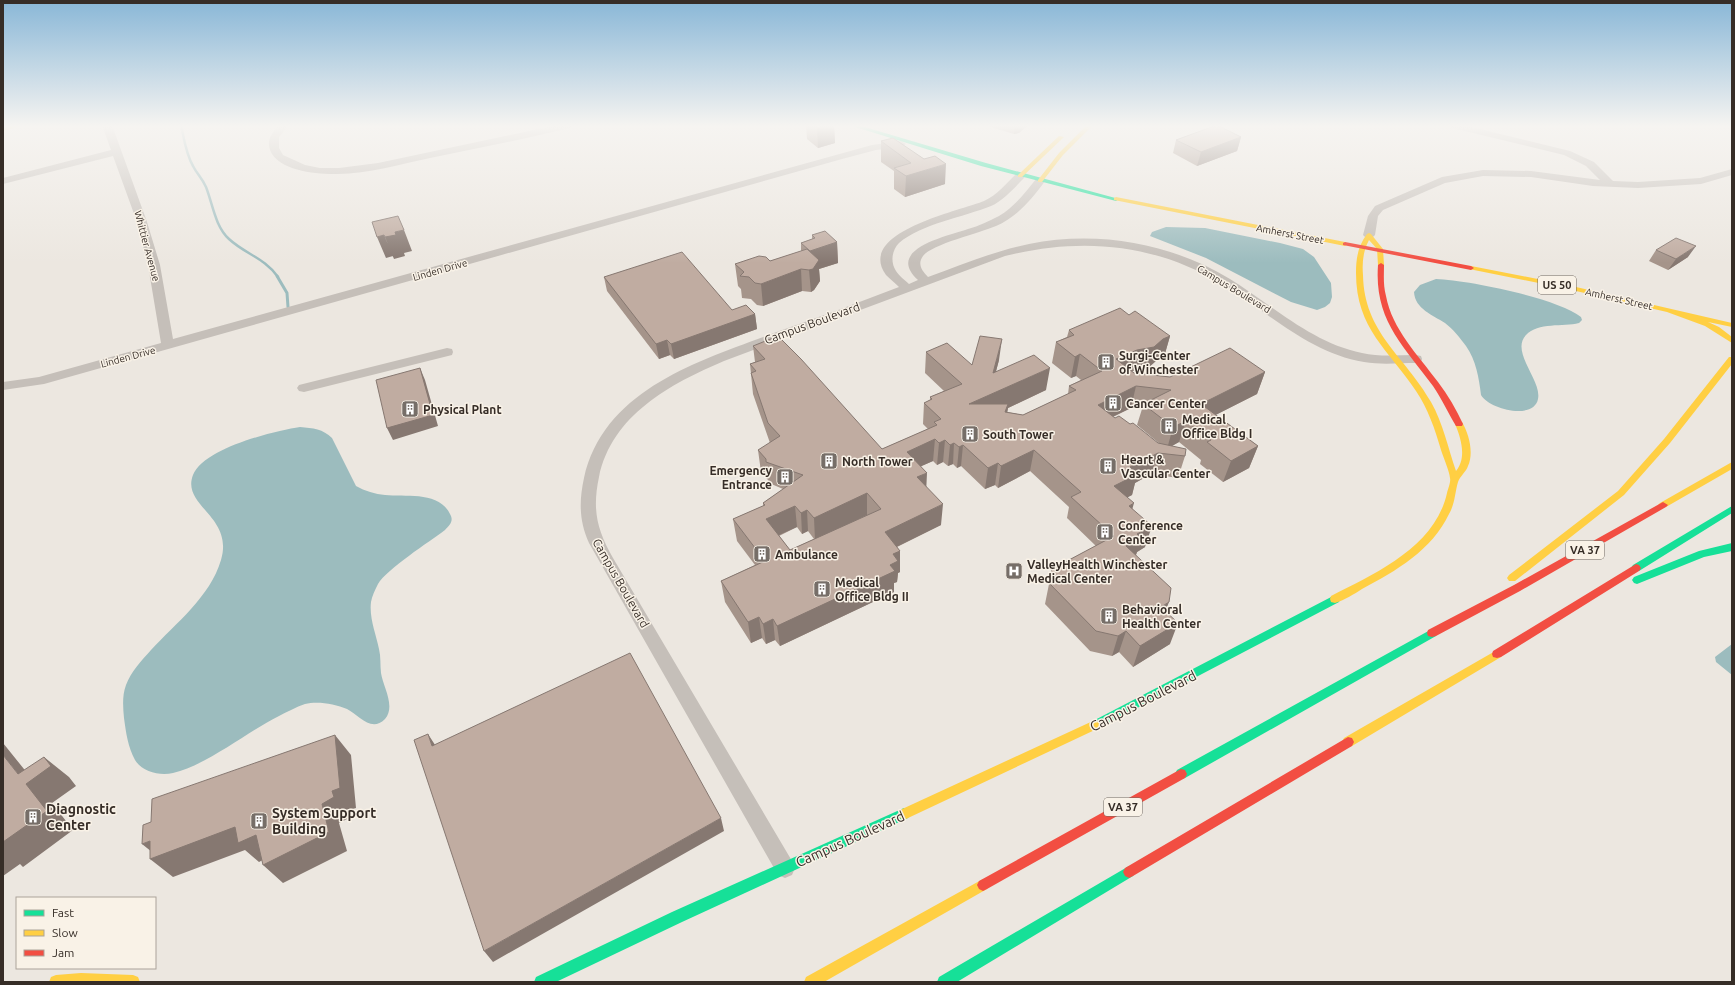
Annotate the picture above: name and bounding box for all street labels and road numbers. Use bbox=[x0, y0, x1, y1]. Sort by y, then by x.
street label: Whittier Avenue bbox=[132, 209, 162, 283]
street label: Amherst Street bbox=[1255, 222, 1325, 246]
street label: Linden Drive bbox=[411, 257, 469, 283]
street label: Campus Boulevard bbox=[1195, 263, 1273, 315]
road number: US 50 bbox=[1538, 276, 1576, 294]
street label: Amherst Street bbox=[1584, 286, 1654, 312]
street label: Campus Boulevard bbox=[763, 300, 861, 346]
street label: Linden Drive bbox=[99, 344, 157, 370]
street label: Campus Boulevard bbox=[590, 536, 652, 630]
road number: VA 37 bbox=[1566, 541, 1604, 559]
street label: Campus Boulevard bbox=[1087, 667, 1199, 735]
road number: VA 37 bbox=[1104, 798, 1142, 816]
street label: Campus Boulevard bbox=[793, 808, 907, 870]

